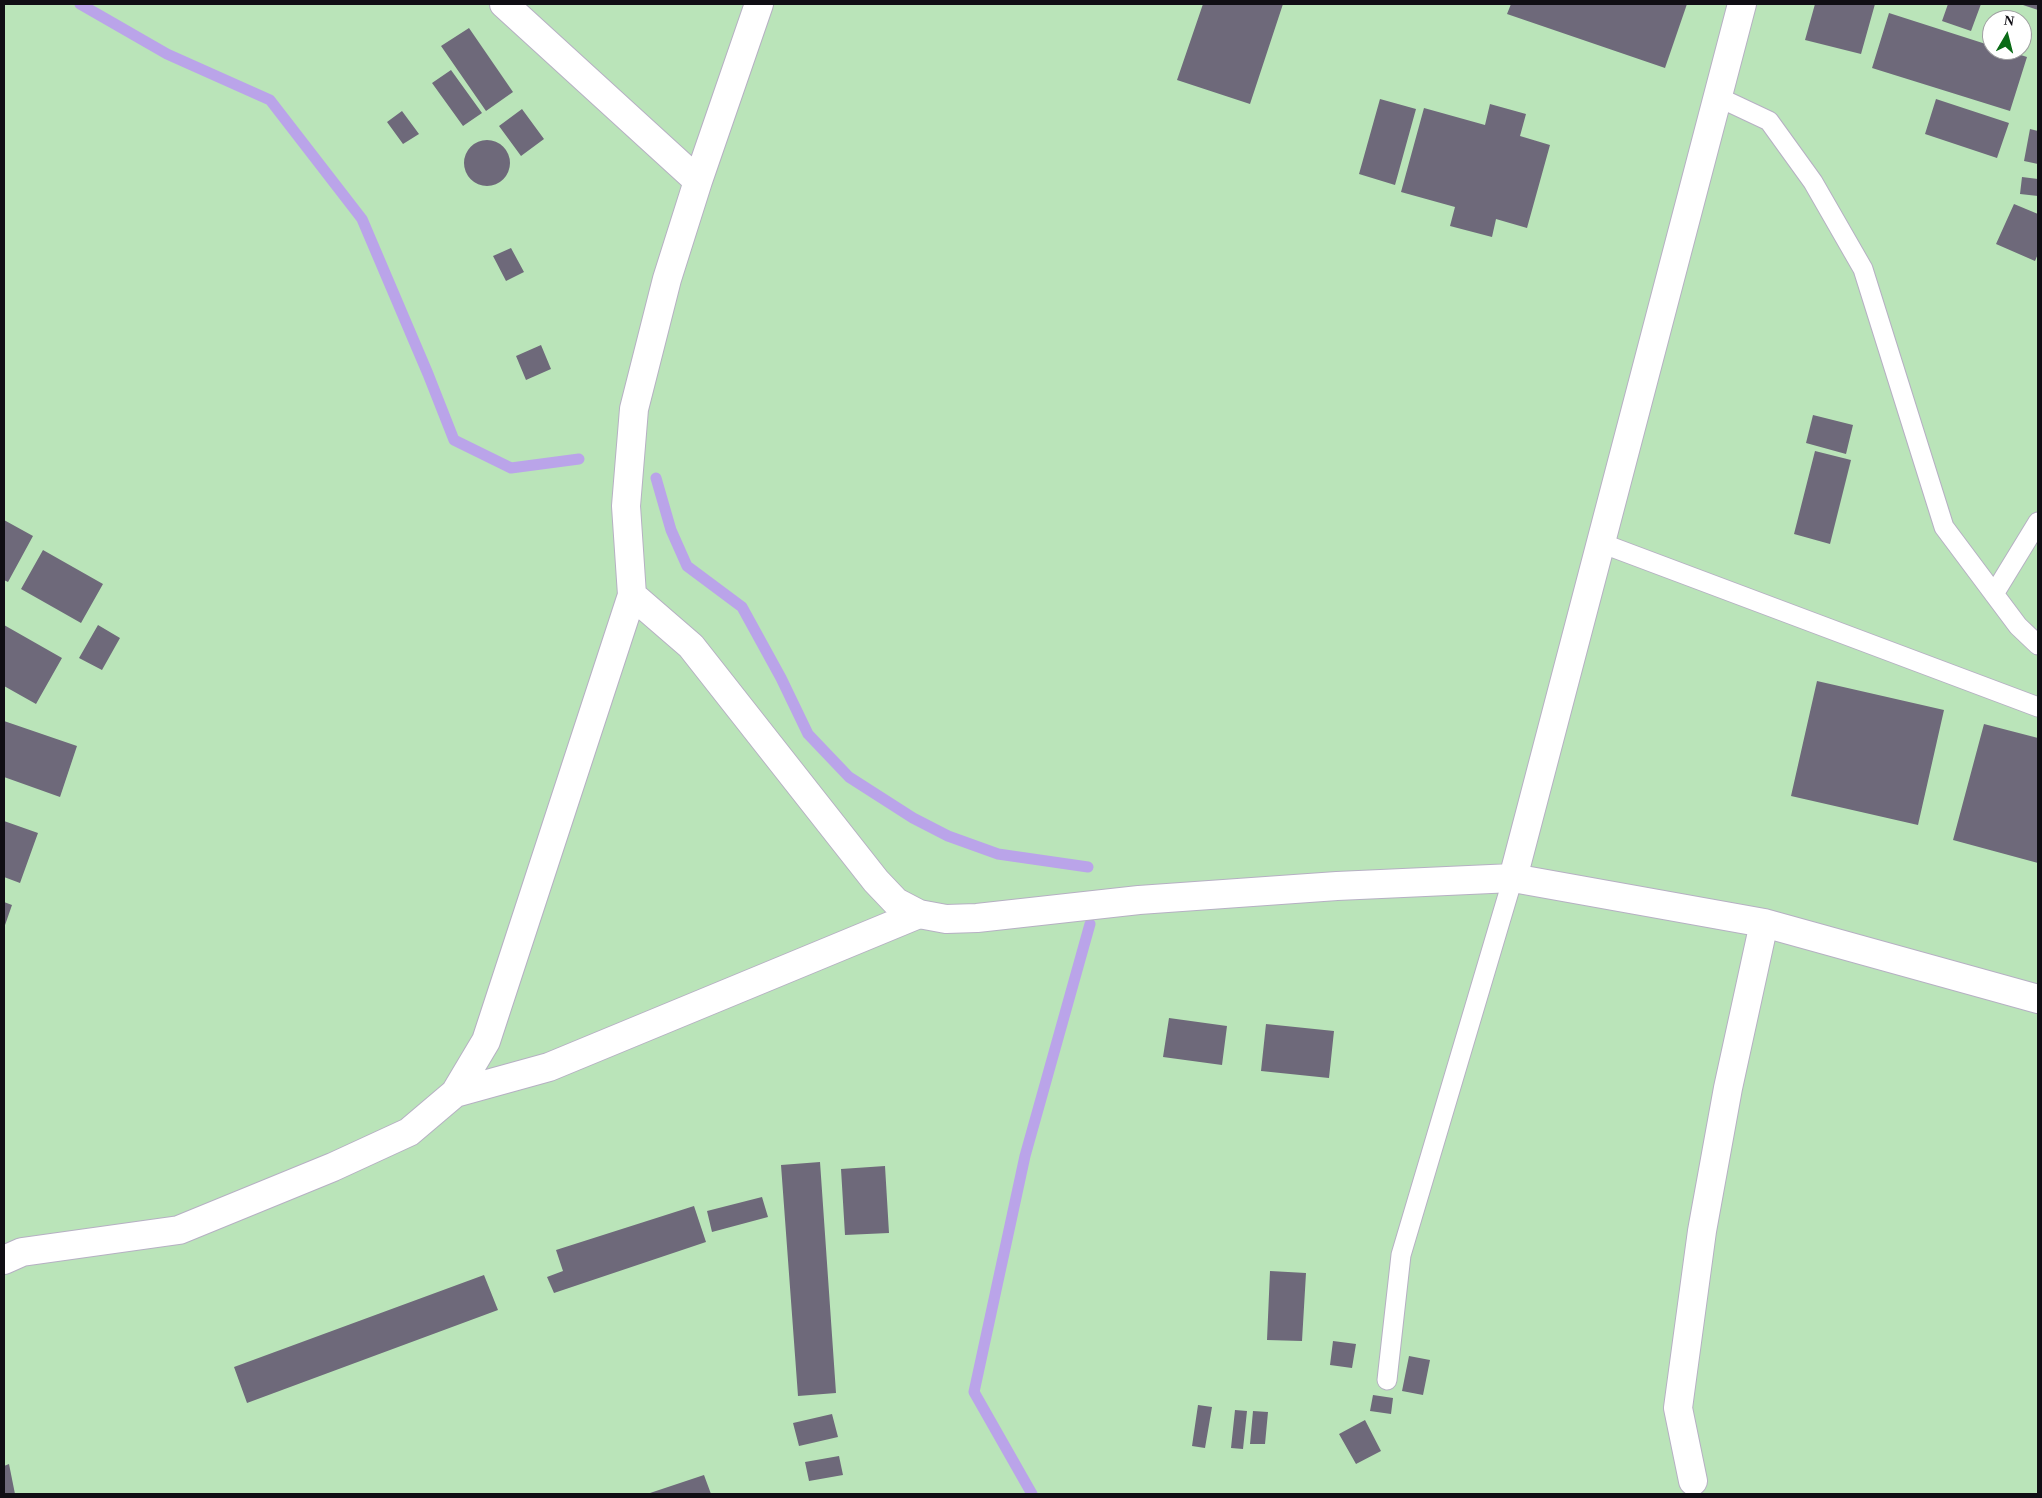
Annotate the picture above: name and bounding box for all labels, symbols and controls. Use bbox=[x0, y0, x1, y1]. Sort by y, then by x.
north arrow bbox=[1982, 10, 2032, 60]
text: N bbox=[2003, 13, 2015, 29]

